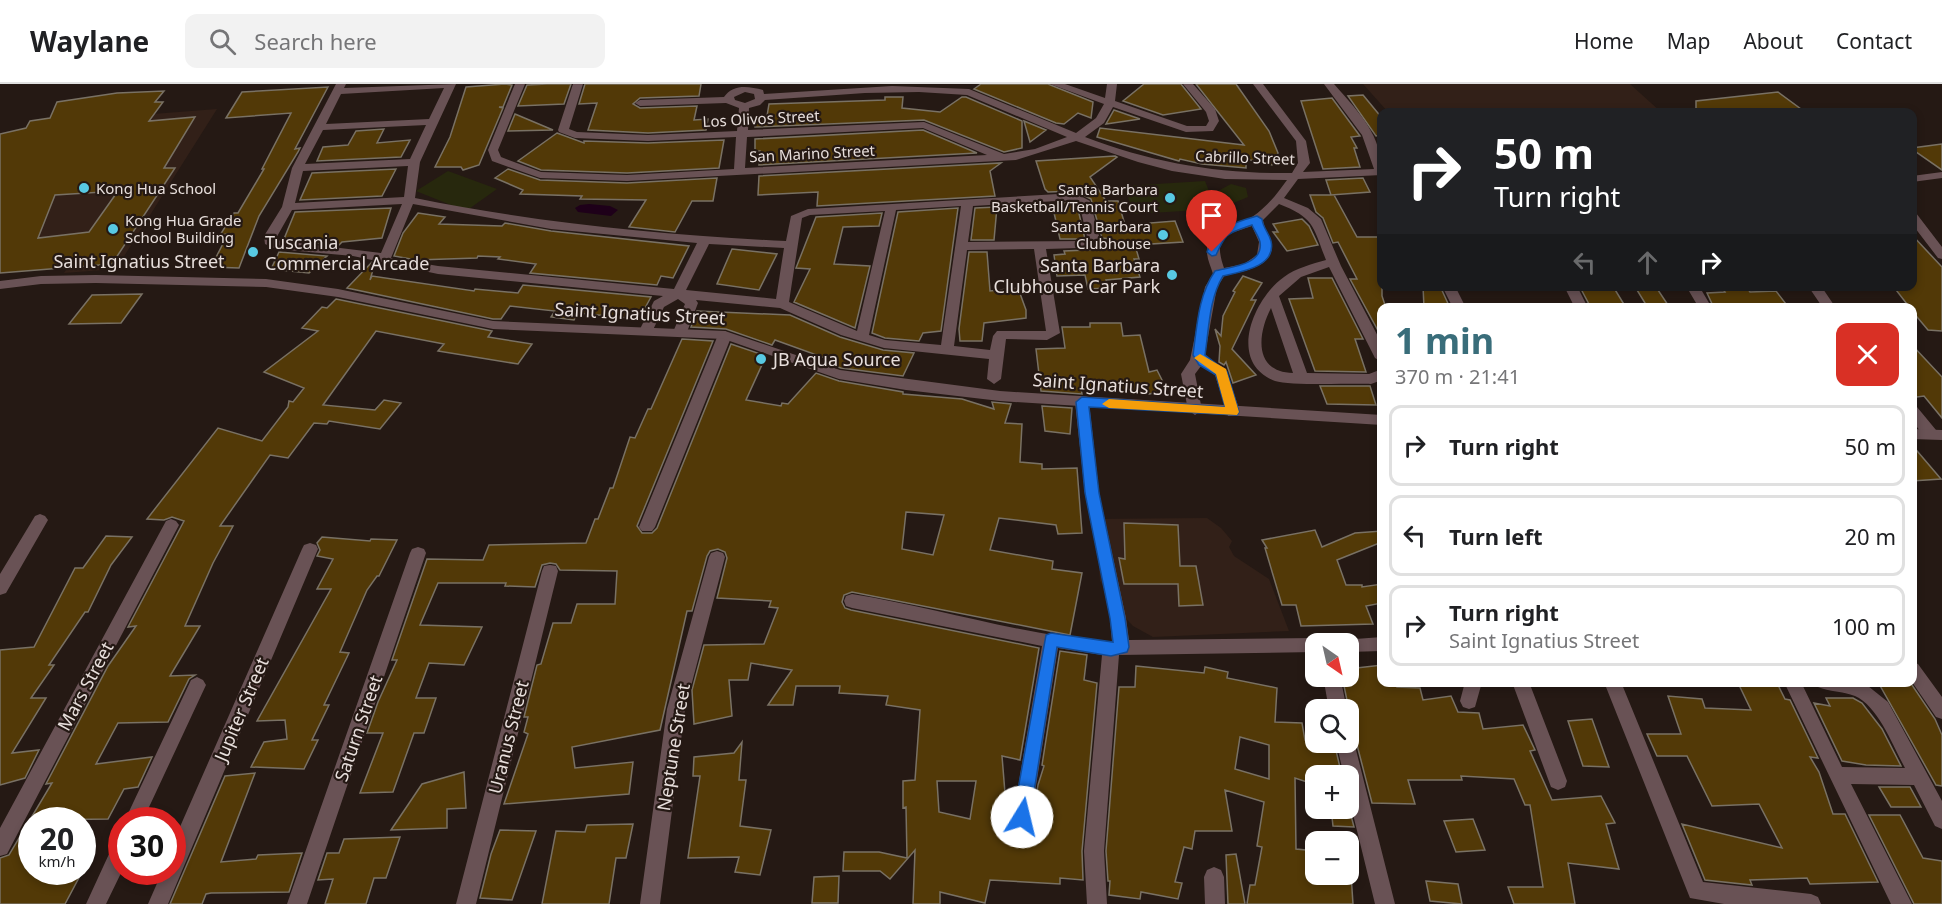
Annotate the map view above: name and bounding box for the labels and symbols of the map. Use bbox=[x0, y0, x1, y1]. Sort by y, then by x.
street label: Los Olivos Street bbox=[702, 105, 821, 131]
street label: San Marino Street bbox=[749, 140, 876, 166]
street label: Cabrillo Street bbox=[1195, 145, 1296, 169]
place label: Kong Hua School bbox=[96, 178, 216, 198]
place label: Santa Barbara Basketball/Tennis Court bbox=[991, 179, 1159, 216]
marker: Kong Hua School bbox=[77, 181, 91, 195]
pin bbox=[1186, 190, 1237, 252]
marker: Santa Barbara Basketball/Tennis Court bbox=[1163, 191, 1177, 205]
place label: Kong Hua Grade School Building bbox=[125, 210, 241, 247]
place label: Santa Barbara Clubhouse bbox=[1051, 216, 1151, 253]
marker: Kong Hua Grade School Building bbox=[106, 222, 120, 236]
marker: Santa Barbara Clubhouse bbox=[1156, 228, 1170, 242]
place label: Tuscania Commercial Arcade bbox=[265, 230, 429, 275]
marker: Tuscania Commercial Arcade bbox=[246, 245, 260, 259]
street label: Saint Ignatius Street bbox=[53, 249, 225, 273]
place label: Santa Barbara Clubhouse Car Park bbox=[994, 253, 1160, 298]
marker: Santa Barbara Clubhouse Car Park bbox=[1165, 268, 1179, 282]
street label: Saint Ignatius Street bbox=[554, 297, 727, 329]
place label: JB Aqua Source bbox=[771, 347, 901, 371]
marker: JB Aqua Source bbox=[754, 352, 768, 366]
street label: Saint Ignatius Street bbox=[1032, 367, 1205, 403]
north arrow bbox=[1305, 633, 1359, 687]
street label: Mars Street bbox=[52, 637, 119, 735]
street label: Jupiter Street bbox=[208, 653, 274, 767]
street label: Saturn Street bbox=[329, 671, 388, 784]
street label: Uranus Street bbox=[482, 677, 534, 796]
street label: Neptune Street bbox=[651, 681, 695, 812]
position arrow bbox=[990, 785, 1054, 849]
speed limit sign: 30 bbox=[108, 807, 186, 885]

